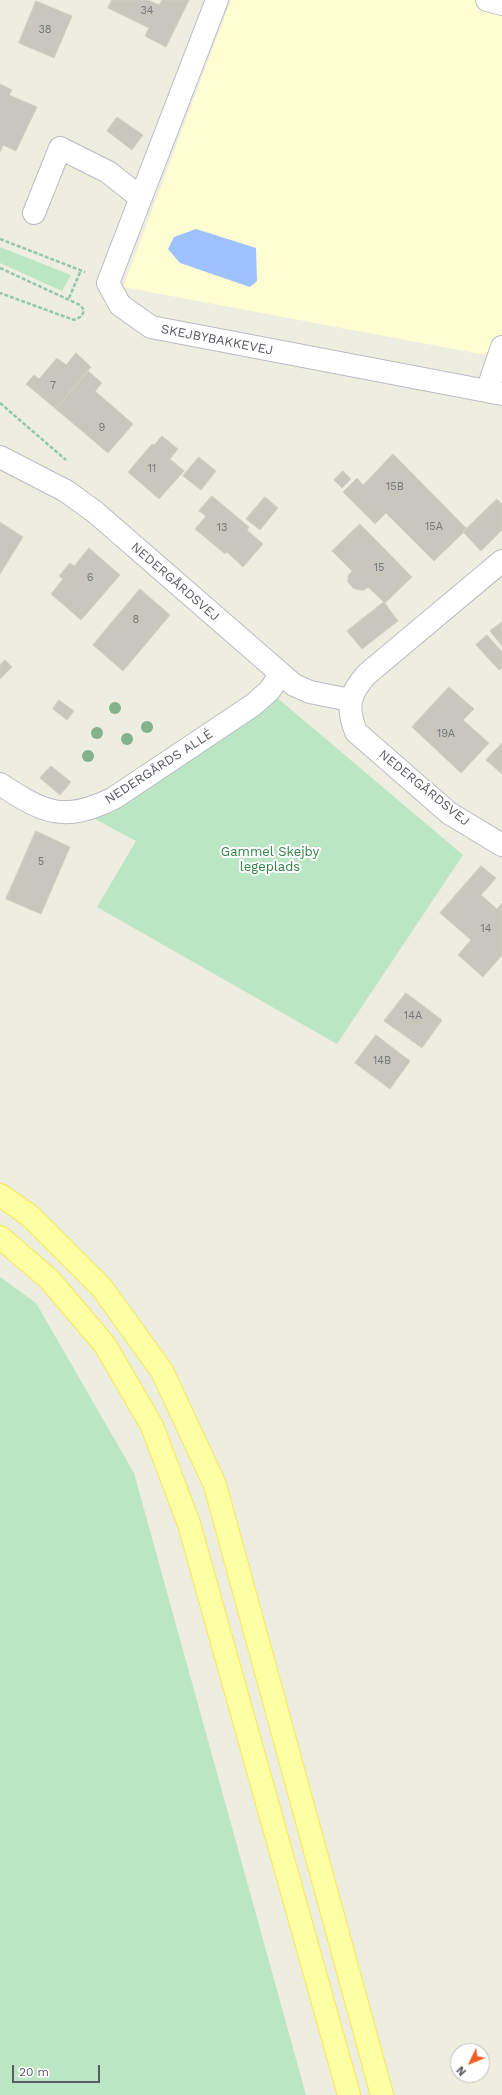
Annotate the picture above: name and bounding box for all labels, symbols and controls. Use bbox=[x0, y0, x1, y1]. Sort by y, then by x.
house number: 34 bbox=[140, 4, 154, 18]
house number: 38 bbox=[38, 23, 52, 37]
street label: SKEJBYBAKKEVEJ bbox=[160, 321, 274, 359]
house number: 7 bbox=[50, 379, 56, 393]
house number: 9 bbox=[99, 421, 105, 435]
house number: 11 bbox=[148, 462, 156, 476]
house number: 15B bbox=[386, 480, 404, 494]
house number: 15A bbox=[425, 520, 443, 534]
house number: 13 bbox=[217, 521, 227, 535]
street label: NEDERGÅRDSVEJ bbox=[128, 539, 222, 625]
house number: 15 bbox=[374, 561, 384, 575]
house number: 6 bbox=[87, 571, 93, 585]
house number: 8 bbox=[133, 613, 139, 627]
street label: NEDERGÅRDS ALLÉ bbox=[102, 726, 216, 808]
house number: 19A bbox=[437, 727, 455, 741]
street label: NEDERGÅRDSVEJ bbox=[375, 747, 473, 829]
park label: Gammel Skejby legeplads bbox=[221, 844, 319, 875]
house number: 5 bbox=[38, 855, 44, 869]
house number: 14 bbox=[480, 922, 492, 936]
house number: 14A bbox=[404, 1009, 422, 1023]
house number: 14B bbox=[373, 1054, 391, 1068]
north arrow bbox=[450, 2043, 490, 2083]
scale bar bbox=[14, 2057, 102, 2083]
text: N bbox=[454, 2063, 469, 2078]
text: 20 m bbox=[19, 2065, 49, 2079]

